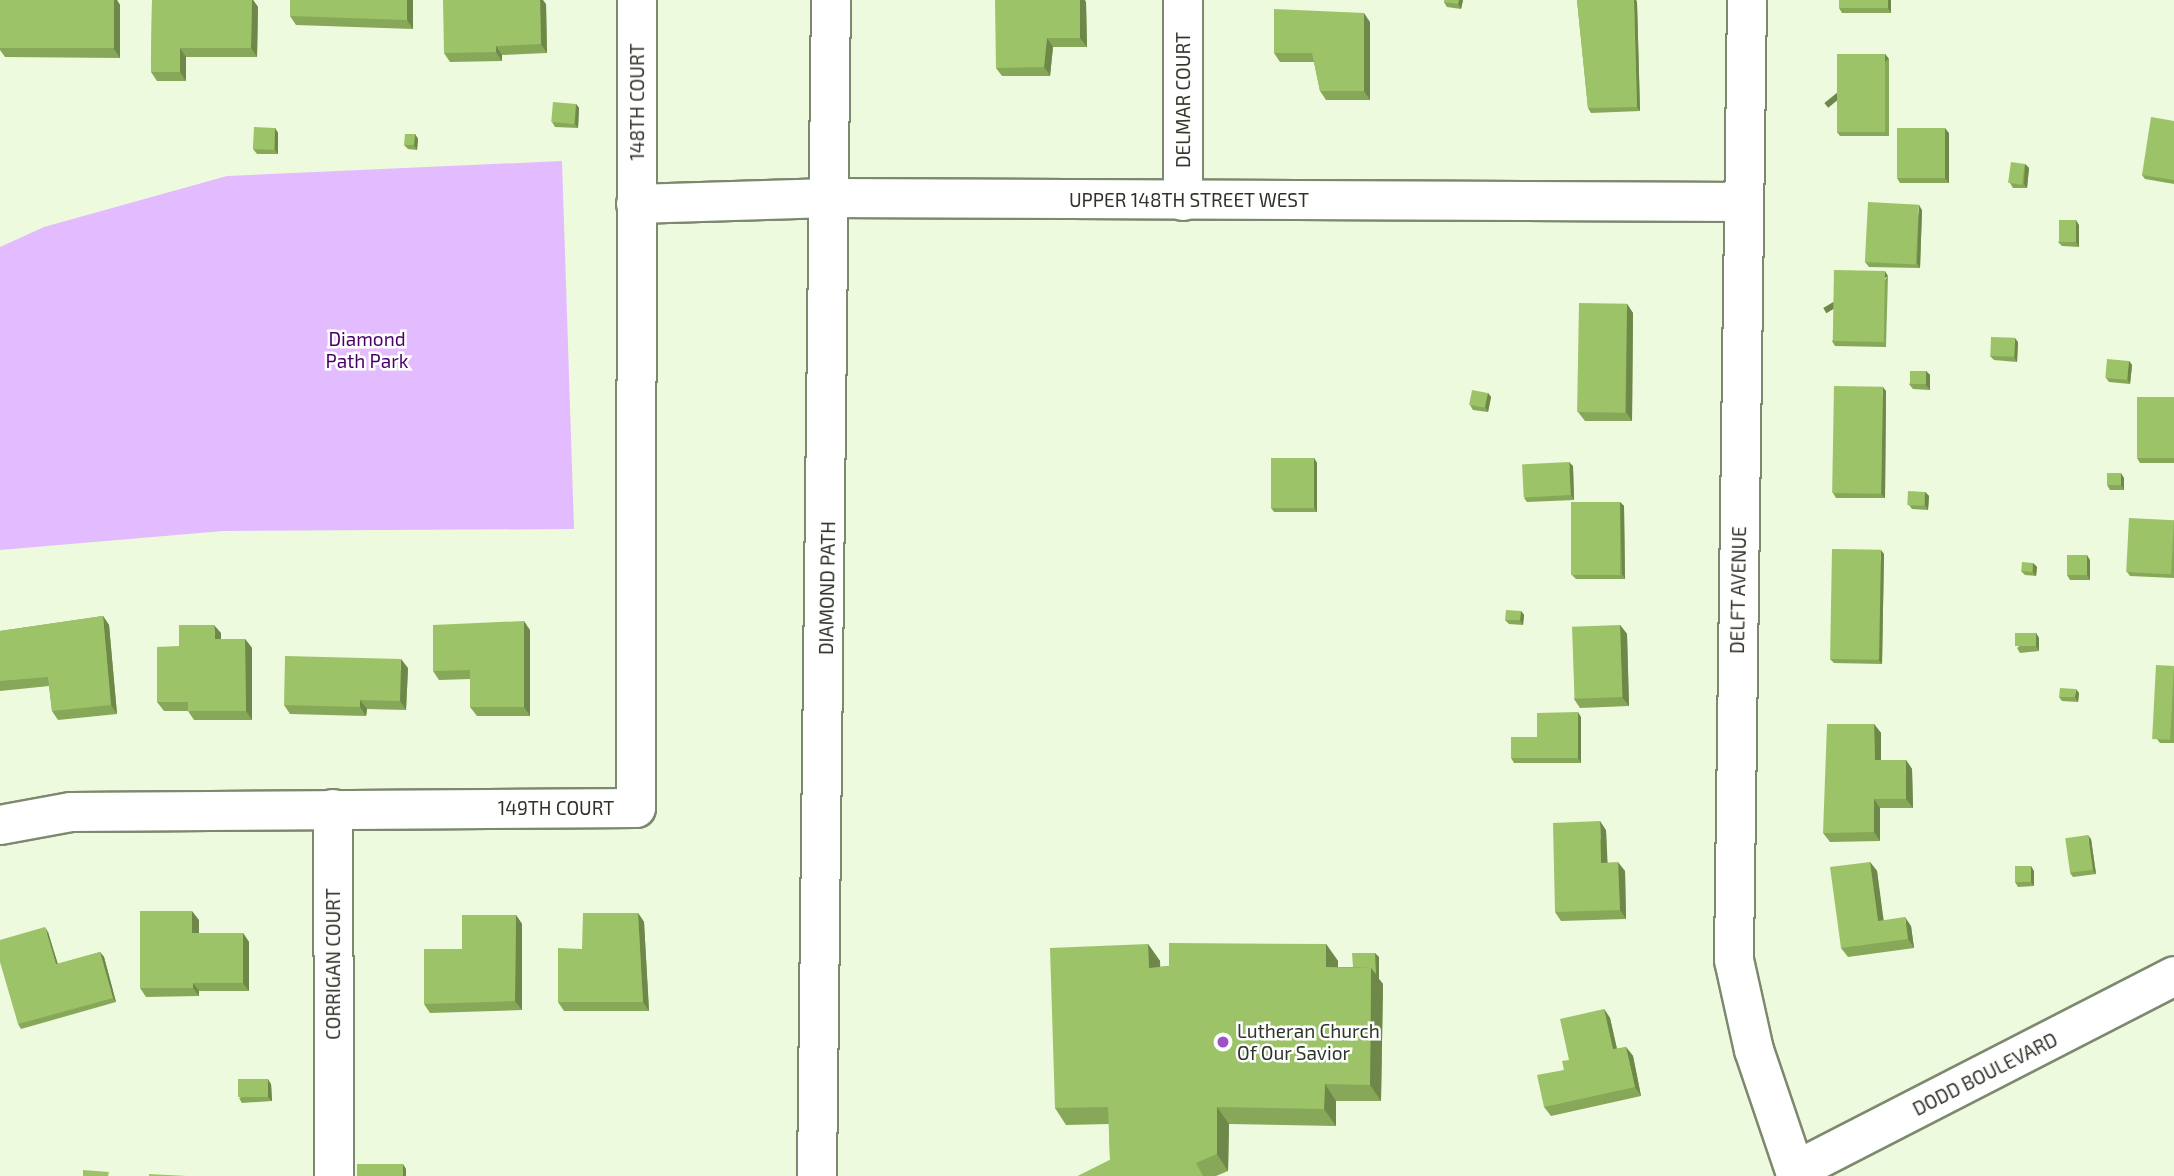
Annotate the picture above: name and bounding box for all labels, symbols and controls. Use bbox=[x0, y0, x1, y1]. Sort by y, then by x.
street label: DELMAR COURT bbox=[1172, 32, 1194, 168]
street label: 148TH COURT bbox=[626, 43, 648, 161]
street label: UPPER 148TH STREET WEST bbox=[1069, 189, 1309, 211]
park label: Diamond Path Park bbox=[326, 328, 408, 372]
street label: DIAMOND PATH bbox=[814, 521, 840, 655]
street label: DELFT AVENUE bbox=[1725, 526, 1751, 654]
street label: 149TH COURT bbox=[498, 797, 614, 819]
street label: CORRIGAN COURT bbox=[322, 888, 344, 1040]
place label: Lutheran Church Of Our Savior bbox=[1237, 1020, 1380, 1064]
street label: DODD BOULEVARD bbox=[1909, 1028, 2061, 1120]
marker: Lutheran Church Of Our Savior bbox=[1215, 1034, 1231, 1050]

